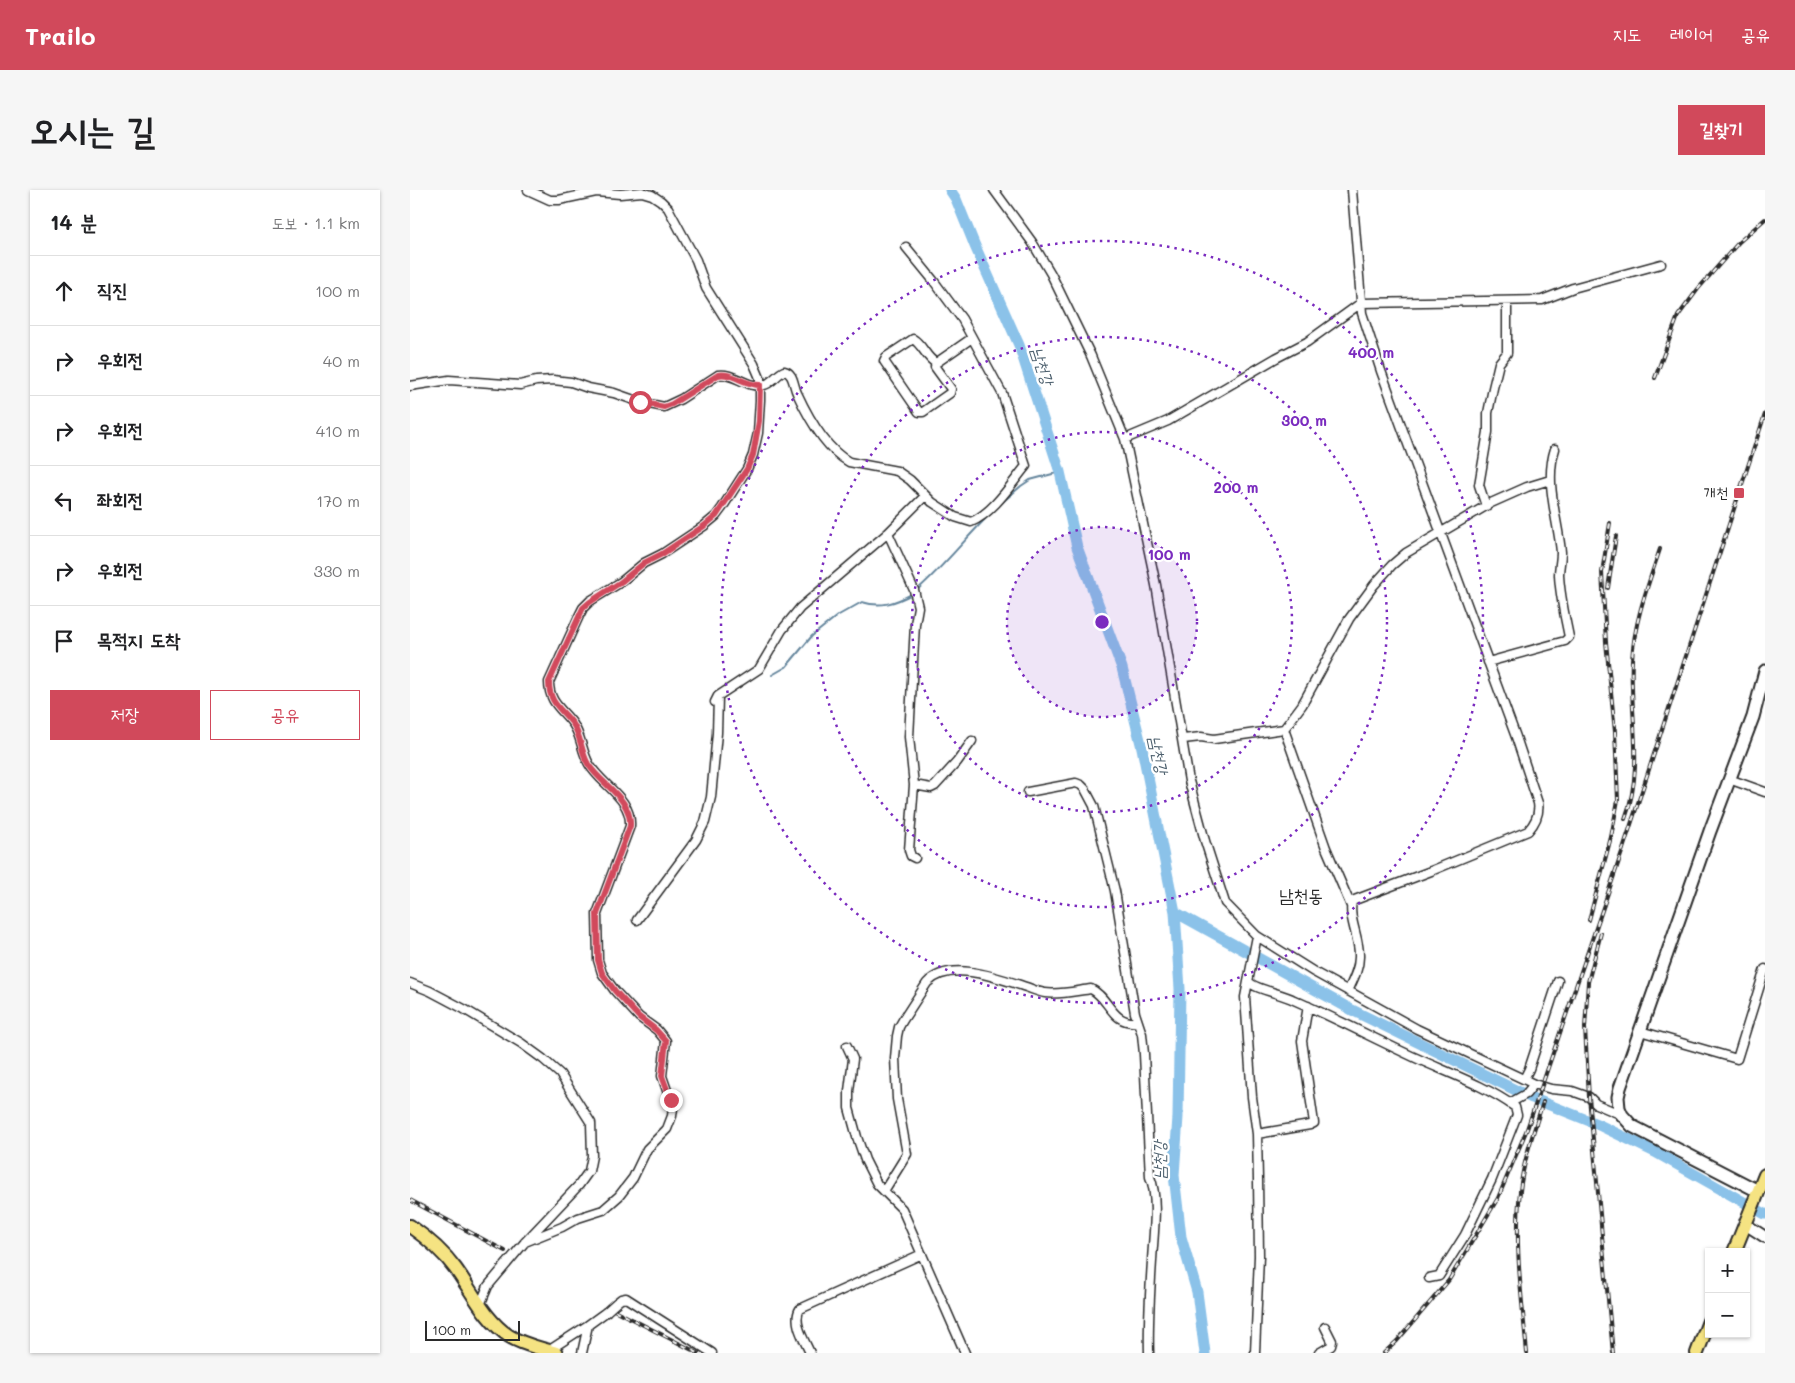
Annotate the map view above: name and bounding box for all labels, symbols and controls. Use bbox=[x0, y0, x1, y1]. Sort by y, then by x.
text: Trailo bbox=[25, 20, 96, 51]
text: 지도 bbox=[1613, 22, 1642, 46]
text: 레이어 bbox=[1670, 22, 1713, 46]
text: 공유 bbox=[1741, 22, 1770, 46]
button: 길찾기 bbox=[1678, 105, 1765, 155]
text: 오시는 길 bbox=[30, 106, 155, 152]
text: 14 분 bbox=[50, 208, 97, 235]
text: 도보 · 1.1 km bbox=[272, 212, 360, 233]
icon: ahead bbox=[50, 277, 78, 305]
text: 직진 bbox=[97, 277, 128, 302]
text: 100 m bbox=[315, 280, 360, 301]
text: 400 m bbox=[1348, 342, 1394, 362]
water label: 남천강 bbox=[1028, 344, 1060, 389]
icon: right bbox=[50, 347, 78, 375]
text: 우회전 bbox=[97, 347, 143, 372]
text: 40 m bbox=[323, 350, 360, 371]
route start bbox=[629, 391, 652, 414]
text: 300 m bbox=[1281, 410, 1327, 430]
icon: right bbox=[50, 417, 78, 445]
text: 우회전 bbox=[97, 417, 143, 442]
text: 410 m bbox=[316, 420, 360, 441]
text: 200 m bbox=[1214, 477, 1259, 497]
place label: 개천 bbox=[1704, 482, 1728, 502]
marker: 개천 bbox=[1732, 486, 1746, 500]
icon: left bbox=[50, 487, 78, 515]
text: 좌회전 bbox=[97, 487, 143, 512]
text: 170 m bbox=[316, 490, 360, 511]
text: 100 m bbox=[1147, 544, 1191, 564]
icon: right bbox=[50, 557, 78, 585]
text: 우회전 bbox=[97, 557, 143, 582]
text: 330 m bbox=[314, 560, 360, 581]
centre of rings bbox=[1093, 613, 1111, 631]
icon: arrive bbox=[50, 627, 78, 655]
text: 목적지 도착 bbox=[97, 627, 180, 652]
button: 저장 bbox=[50, 690, 200, 740]
button: 공유 bbox=[210, 690, 360, 740]
water label: 남천강 bbox=[1145, 734, 1174, 778]
district label: 남천동 bbox=[1279, 883, 1323, 907]
route end bbox=[660, 1089, 683, 1112]
water label: 남천강 bbox=[1148, 1139, 1169, 1179]
map controls bbox=[1705, 1248, 1750, 1338]
button: + bbox=[1705, 1248, 1750, 1293]
button: − bbox=[1705, 1293, 1750, 1338]
scale bar bbox=[425, 1318, 520, 1341]
text: 100 m bbox=[432, 1320, 471, 1339]

